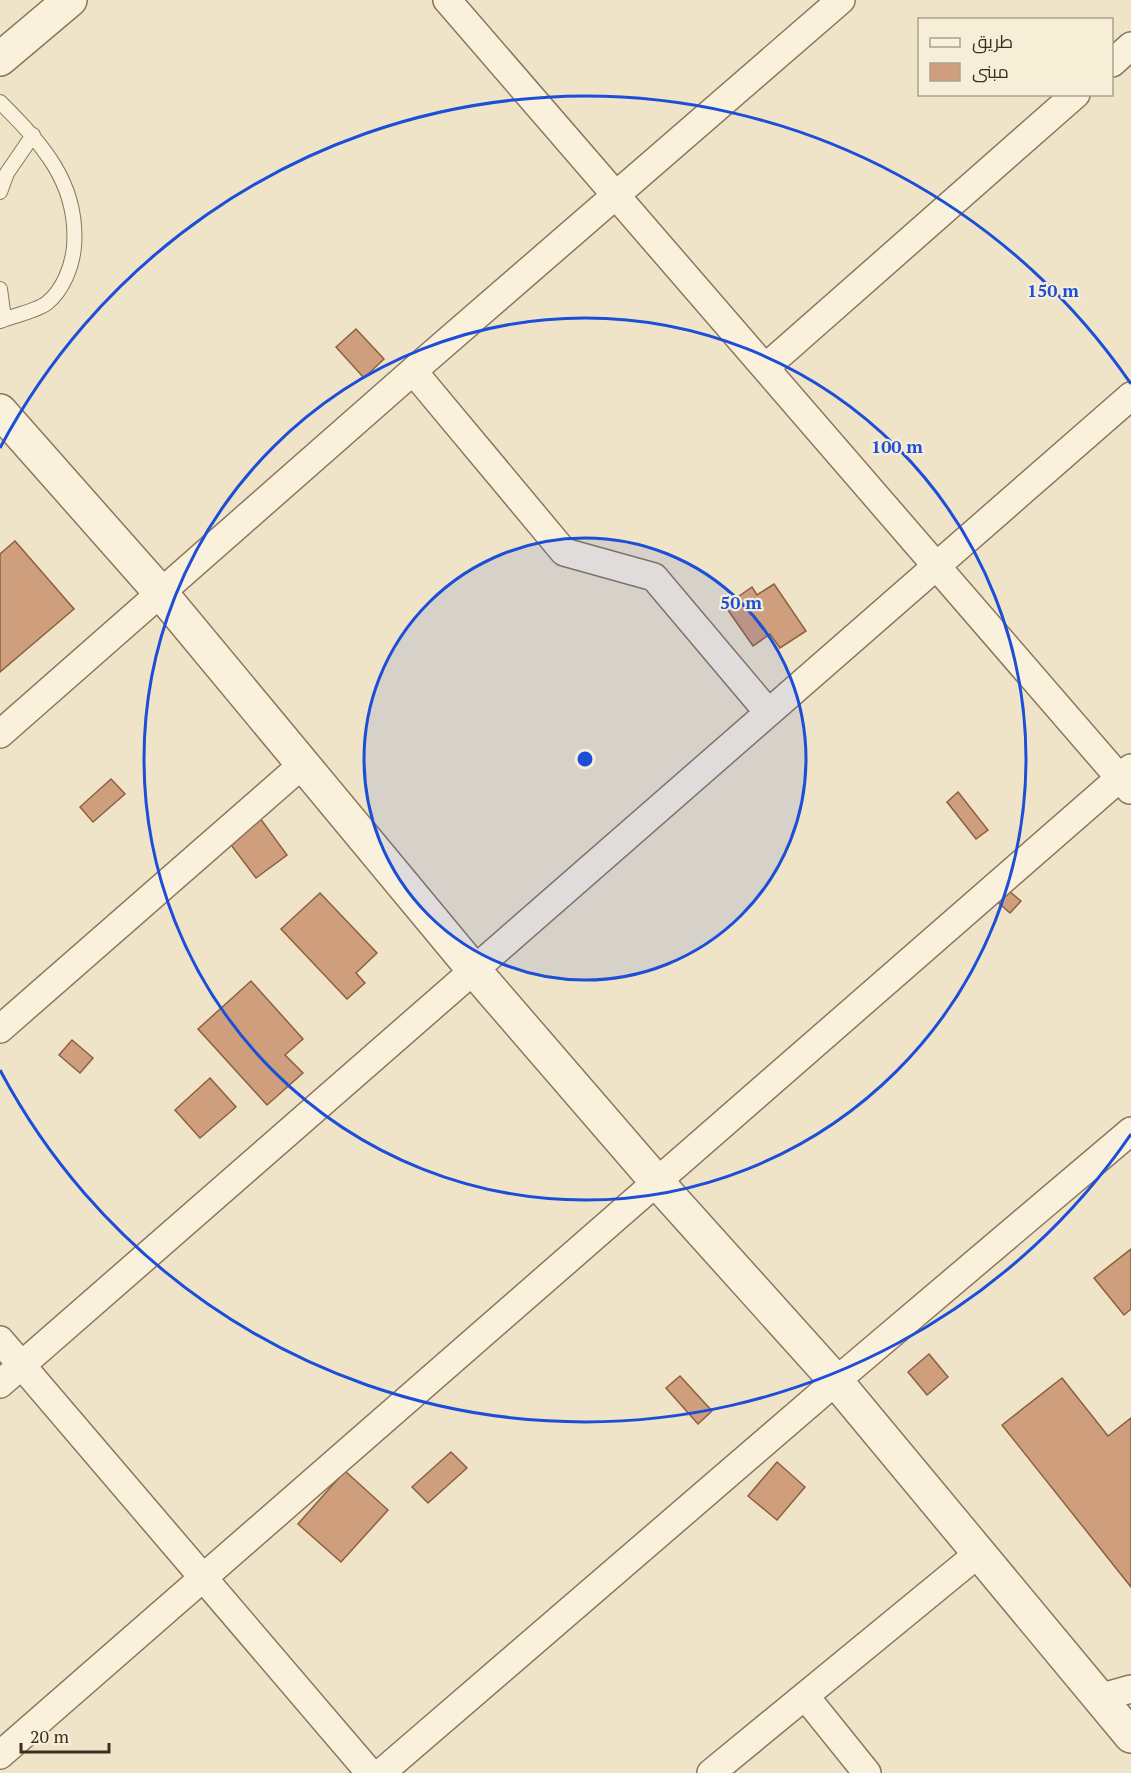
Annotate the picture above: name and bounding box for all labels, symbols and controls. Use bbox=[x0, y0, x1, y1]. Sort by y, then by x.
legend bbox=[918, 18, 1113, 96]
text: طريق bbox=[972, 29, 1013, 54]
text: مبنى bbox=[972, 59, 1009, 83]
text: 150 m bbox=[1027, 278, 1079, 302]
text: 100 m bbox=[871, 434, 923, 458]
text: 50 m bbox=[720, 590, 762, 614]
centre of rings bbox=[575, 749, 595, 769]
scale bar bbox=[21, 1716, 110, 1754]
text: 20 m bbox=[30, 1724, 70, 1748]

